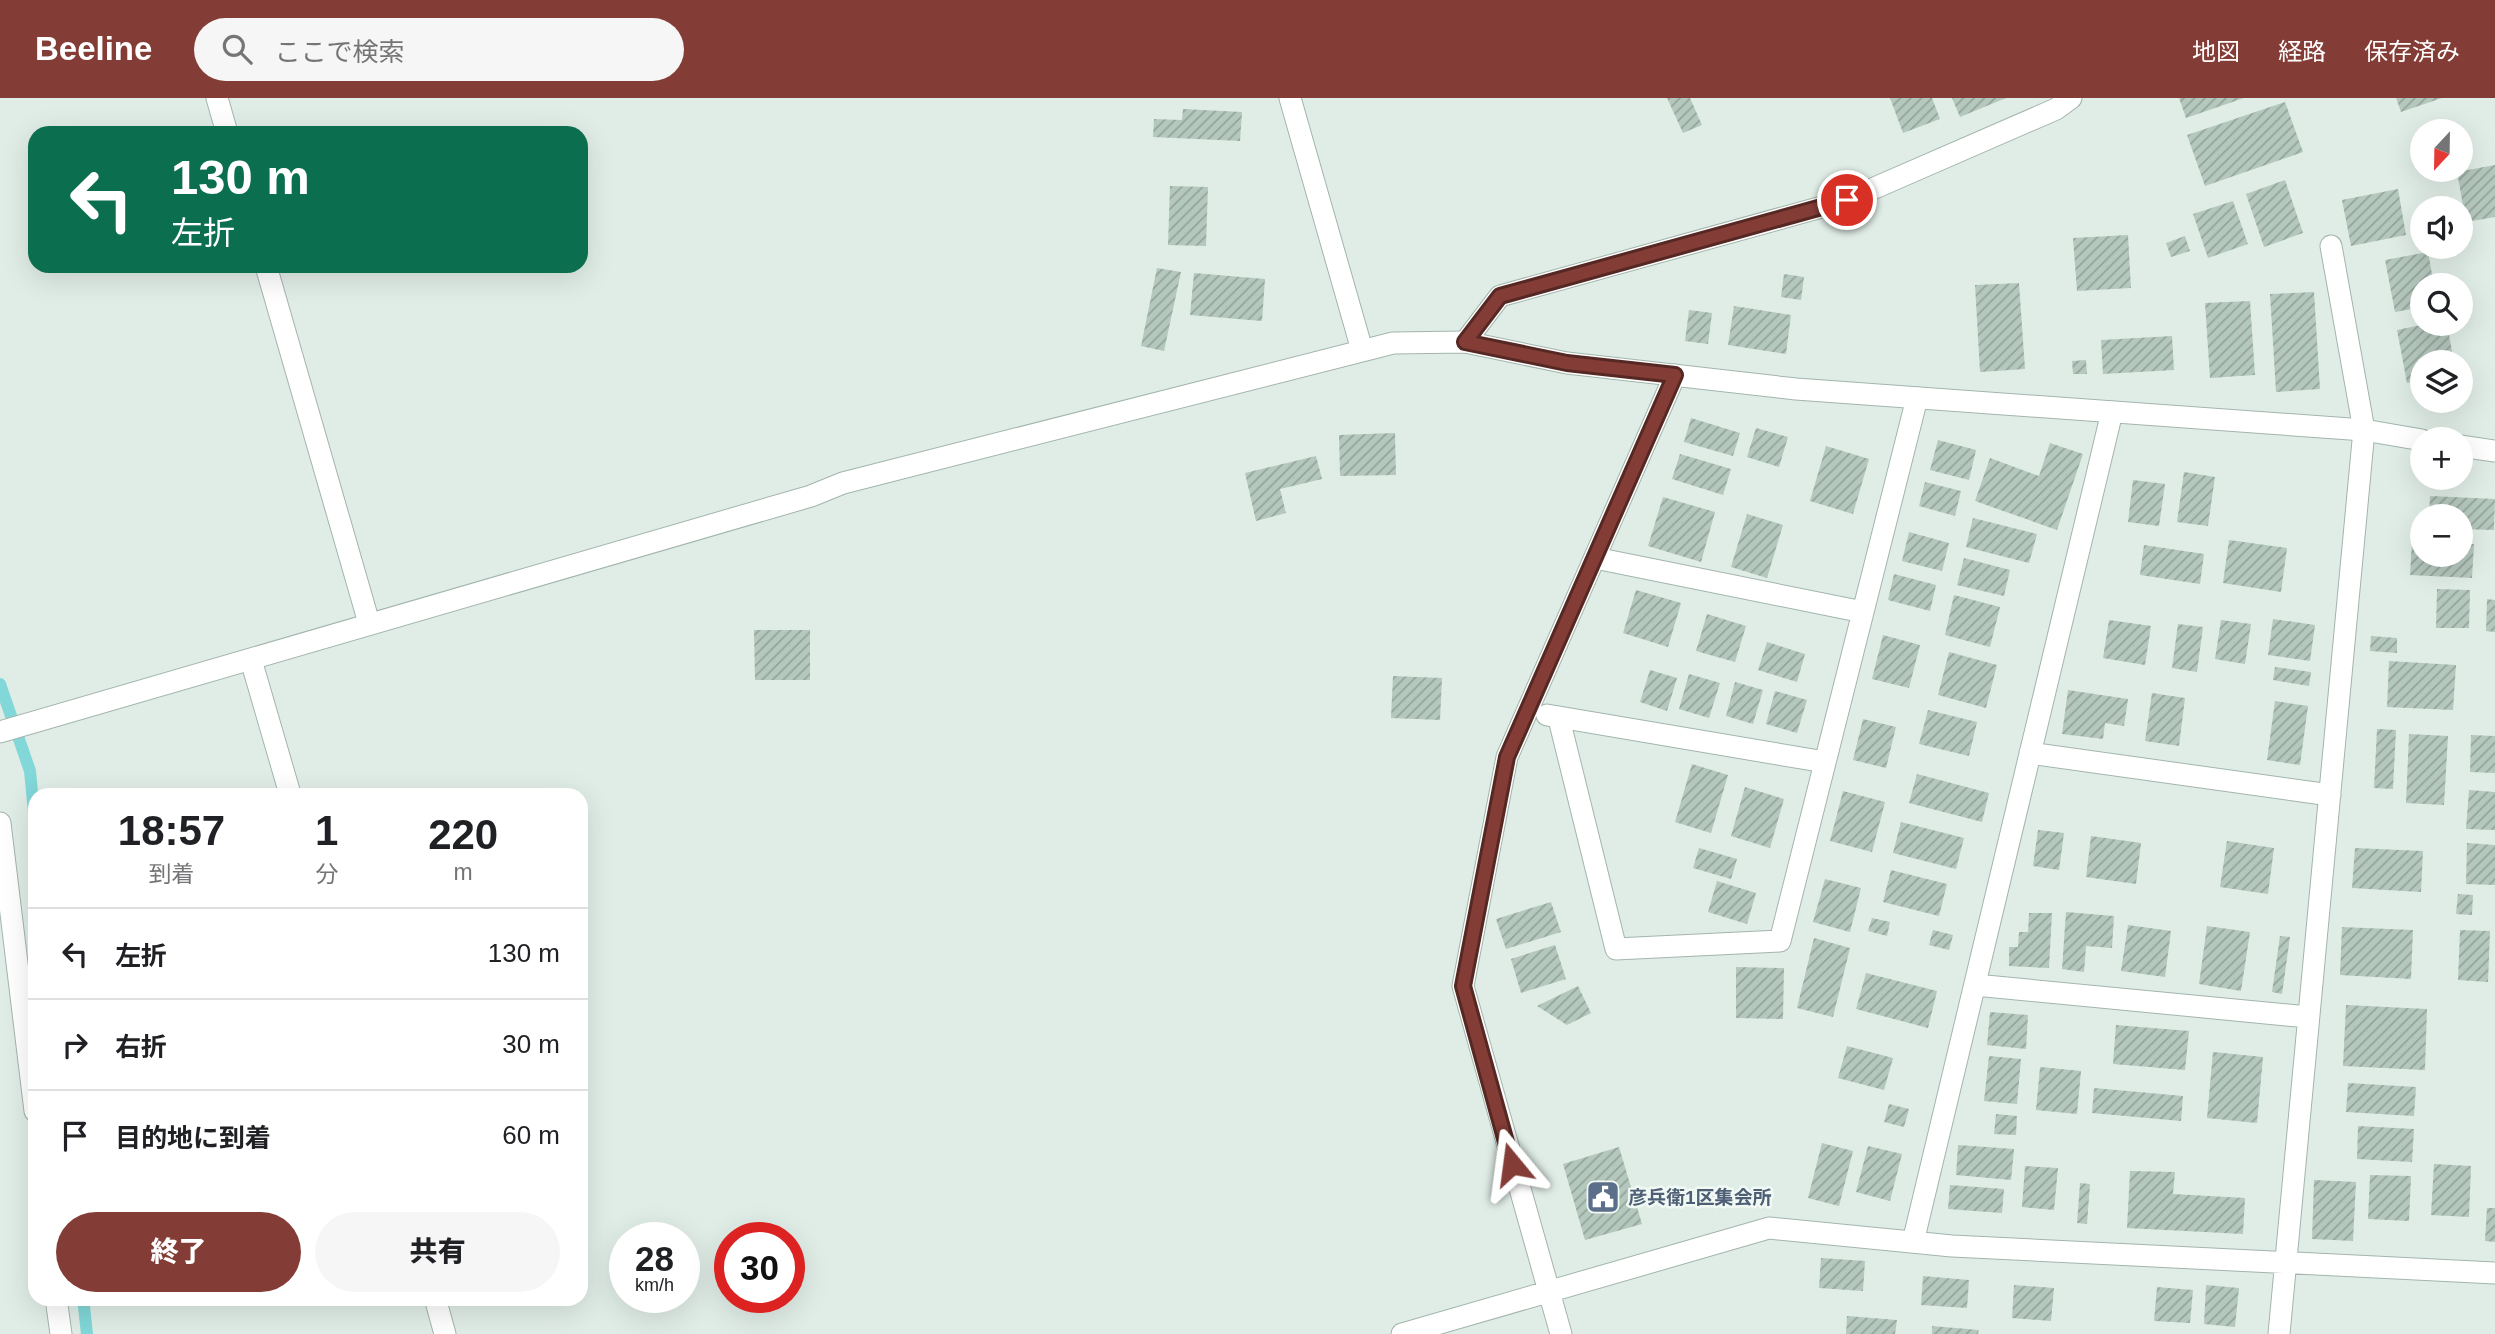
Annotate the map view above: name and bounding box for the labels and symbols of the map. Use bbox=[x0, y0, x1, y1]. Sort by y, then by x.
north arrow bbox=[2410, 119, 2473, 182]
pin bbox=[1817, 170, 1877, 230]
position arrow bbox=[1475, 1127, 1549, 1201]
public building icon: 彦兵衛1区集会所 bbox=[1584, 1178, 1622, 1216]
place label: 彦兵衛1区集会所 bbox=[1628, 1187, 1772, 1208]
speed limit sign: 30 bbox=[714, 1222, 805, 1313]

